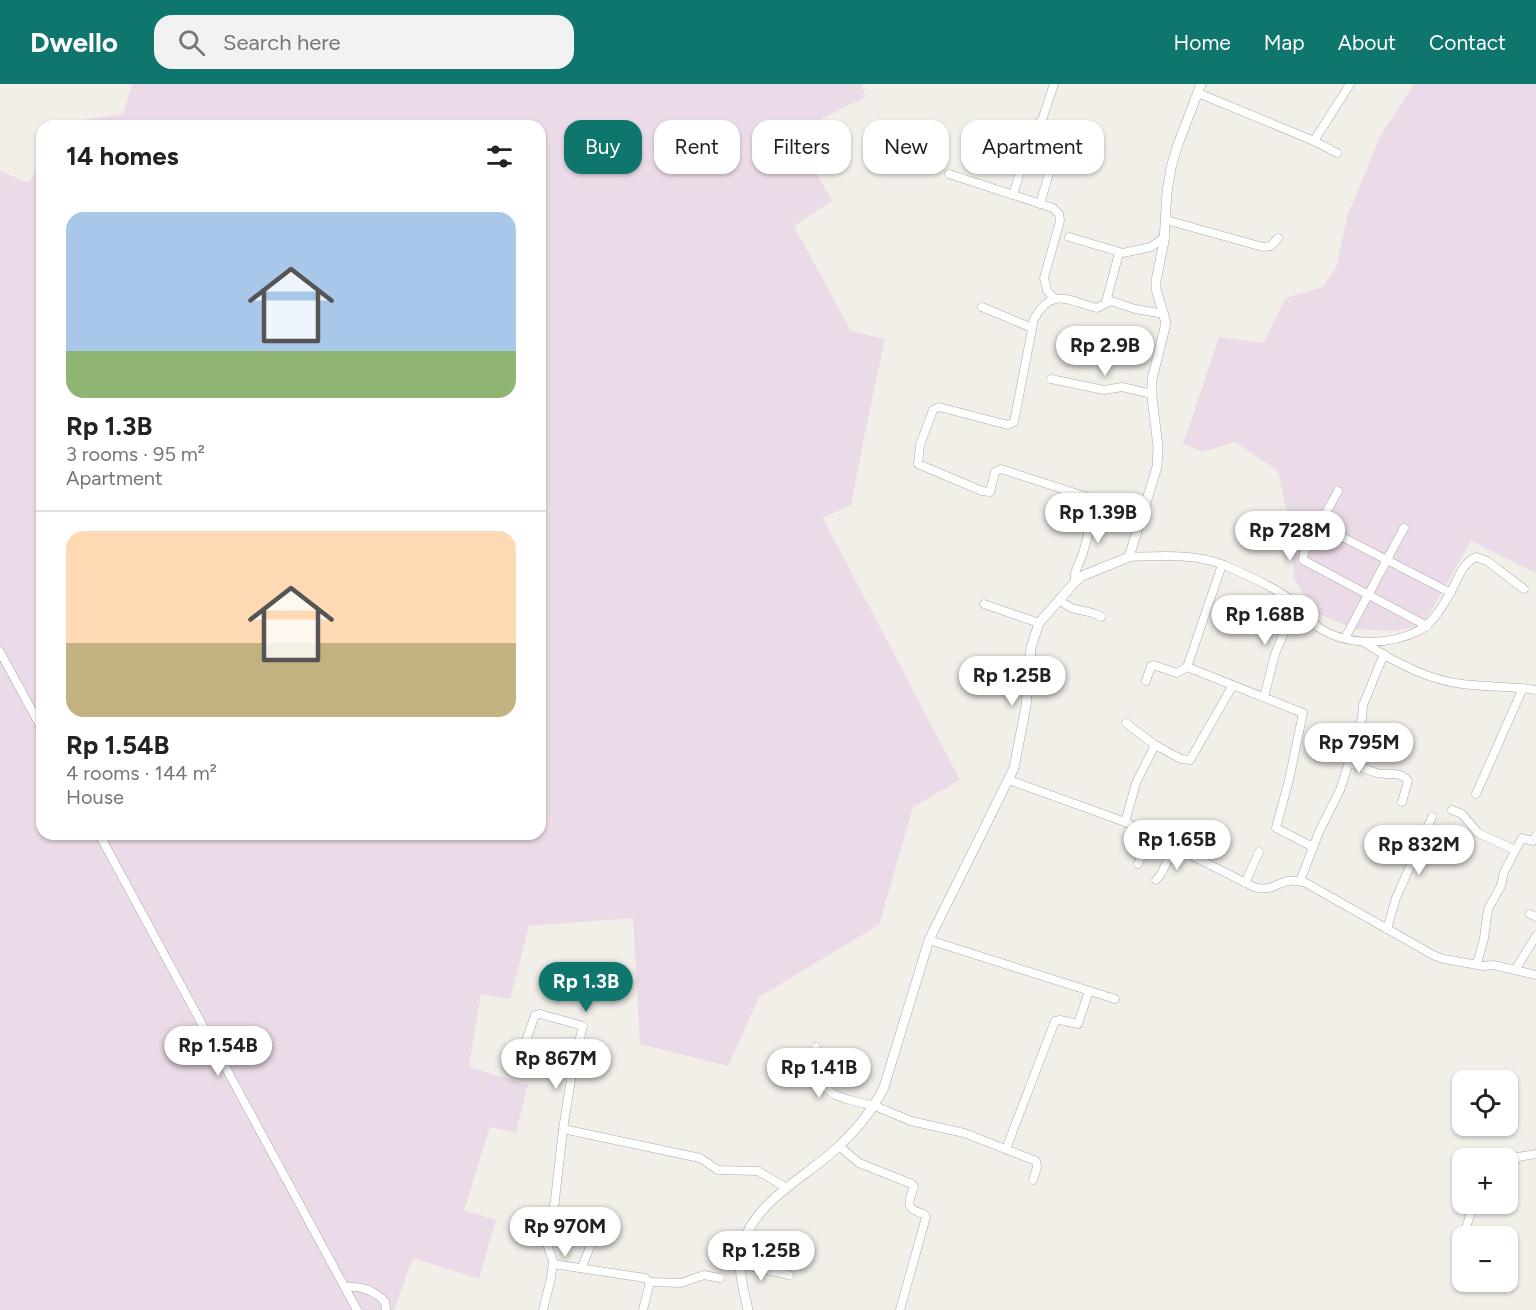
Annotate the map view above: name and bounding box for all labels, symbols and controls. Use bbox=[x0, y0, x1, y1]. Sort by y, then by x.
search box bbox=[154, 15, 574, 69]
text: Dwello bbox=[30, 25, 118, 59]
icon: search bbox=[175, 26, 208, 59]
text: Search here bbox=[223, 29, 341, 56]
text: Home bbox=[1174, 30, 1231, 55]
text: Map bbox=[1264, 30, 1305, 55]
text: About bbox=[1338, 30, 1396, 55]
text: Contact bbox=[1429, 30, 1506, 55]
chip: Buy bbox=[564, 120, 642, 174]
chip: Rent bbox=[654, 120, 740, 174]
chip: Filters bbox=[752, 120, 851, 174]
chip: New bbox=[863, 120, 949, 174]
chip: Apartment bbox=[961, 120, 1104, 174]
text: 14 homes bbox=[66, 140, 179, 172]
icon: filters bbox=[483, 140, 516, 173]
icon: home bbox=[237, 251, 345, 359]
pin: Rp 2.9B bbox=[1050, 326, 1160, 377]
text: Rp 2.9B bbox=[1070, 333, 1140, 357]
text: Rp 1.3B bbox=[66, 410, 152, 442]
text: 3 rooms · 95 m² bbox=[66, 442, 205, 466]
text: Apartment bbox=[66, 466, 163, 490]
pin: Rp 1.39B bbox=[1036, 493, 1160, 544]
text: Rp 1.39B bbox=[1059, 500, 1137, 524]
pin: Rp 728M bbox=[1235, 511, 1345, 562]
text: Rp 728M bbox=[1249, 518, 1331, 542]
icon: home bbox=[237, 570, 345, 678]
pin: Rp 1.68B bbox=[1203, 595, 1327, 646]
text: Rp 1.68B bbox=[1225, 602, 1305, 626]
pin: Rp 1.25B bbox=[950, 656, 1074, 707]
text: Rp 1.25B bbox=[973, 663, 1051, 687]
pin: Rp 795M bbox=[1304, 723, 1414, 774]
text: Rp 1.54B bbox=[66, 729, 169, 761]
text: Rp 795M bbox=[1318, 730, 1400, 754]
text: 4 rooms · 144 m² bbox=[66, 761, 217, 785]
text: House bbox=[66, 785, 124, 809]
pin: Rp 1.65B bbox=[1115, 820, 1239, 871]
pin: Rp 832M bbox=[1364, 825, 1474, 876]
text: Rp 1.65B bbox=[1138, 827, 1216, 851]
text: Rp 832M bbox=[1378, 832, 1460, 856]
pin: Rp 1.3B bbox=[531, 962, 641, 1013]
text: Rp 1.3B bbox=[553, 969, 619, 993]
pin: Rp 1.54B bbox=[156, 1026, 280, 1077]
text: Rp 1.54B bbox=[178, 1033, 258, 1057]
pin: Rp 867M bbox=[501, 1039, 611, 1090]
text: Rp 867M bbox=[515, 1046, 597, 1070]
pin: Rp 1.41B bbox=[757, 1048, 881, 1099]
text: Rp 1.41B bbox=[781, 1055, 857, 1079]
map controls bbox=[1452, 1070, 1518, 1292]
button: locate bbox=[1452, 1070, 1518, 1136]
button: + bbox=[1452, 1148, 1518, 1214]
pin: Rp 970M bbox=[510, 1207, 620, 1258]
text: Rp 970M bbox=[524, 1214, 606, 1238]
button: − bbox=[1452, 1226, 1518, 1292]
pin: Rp 1.25B bbox=[699, 1231, 823, 1282]
text: Rp 1.25B bbox=[722, 1238, 800, 1262]

